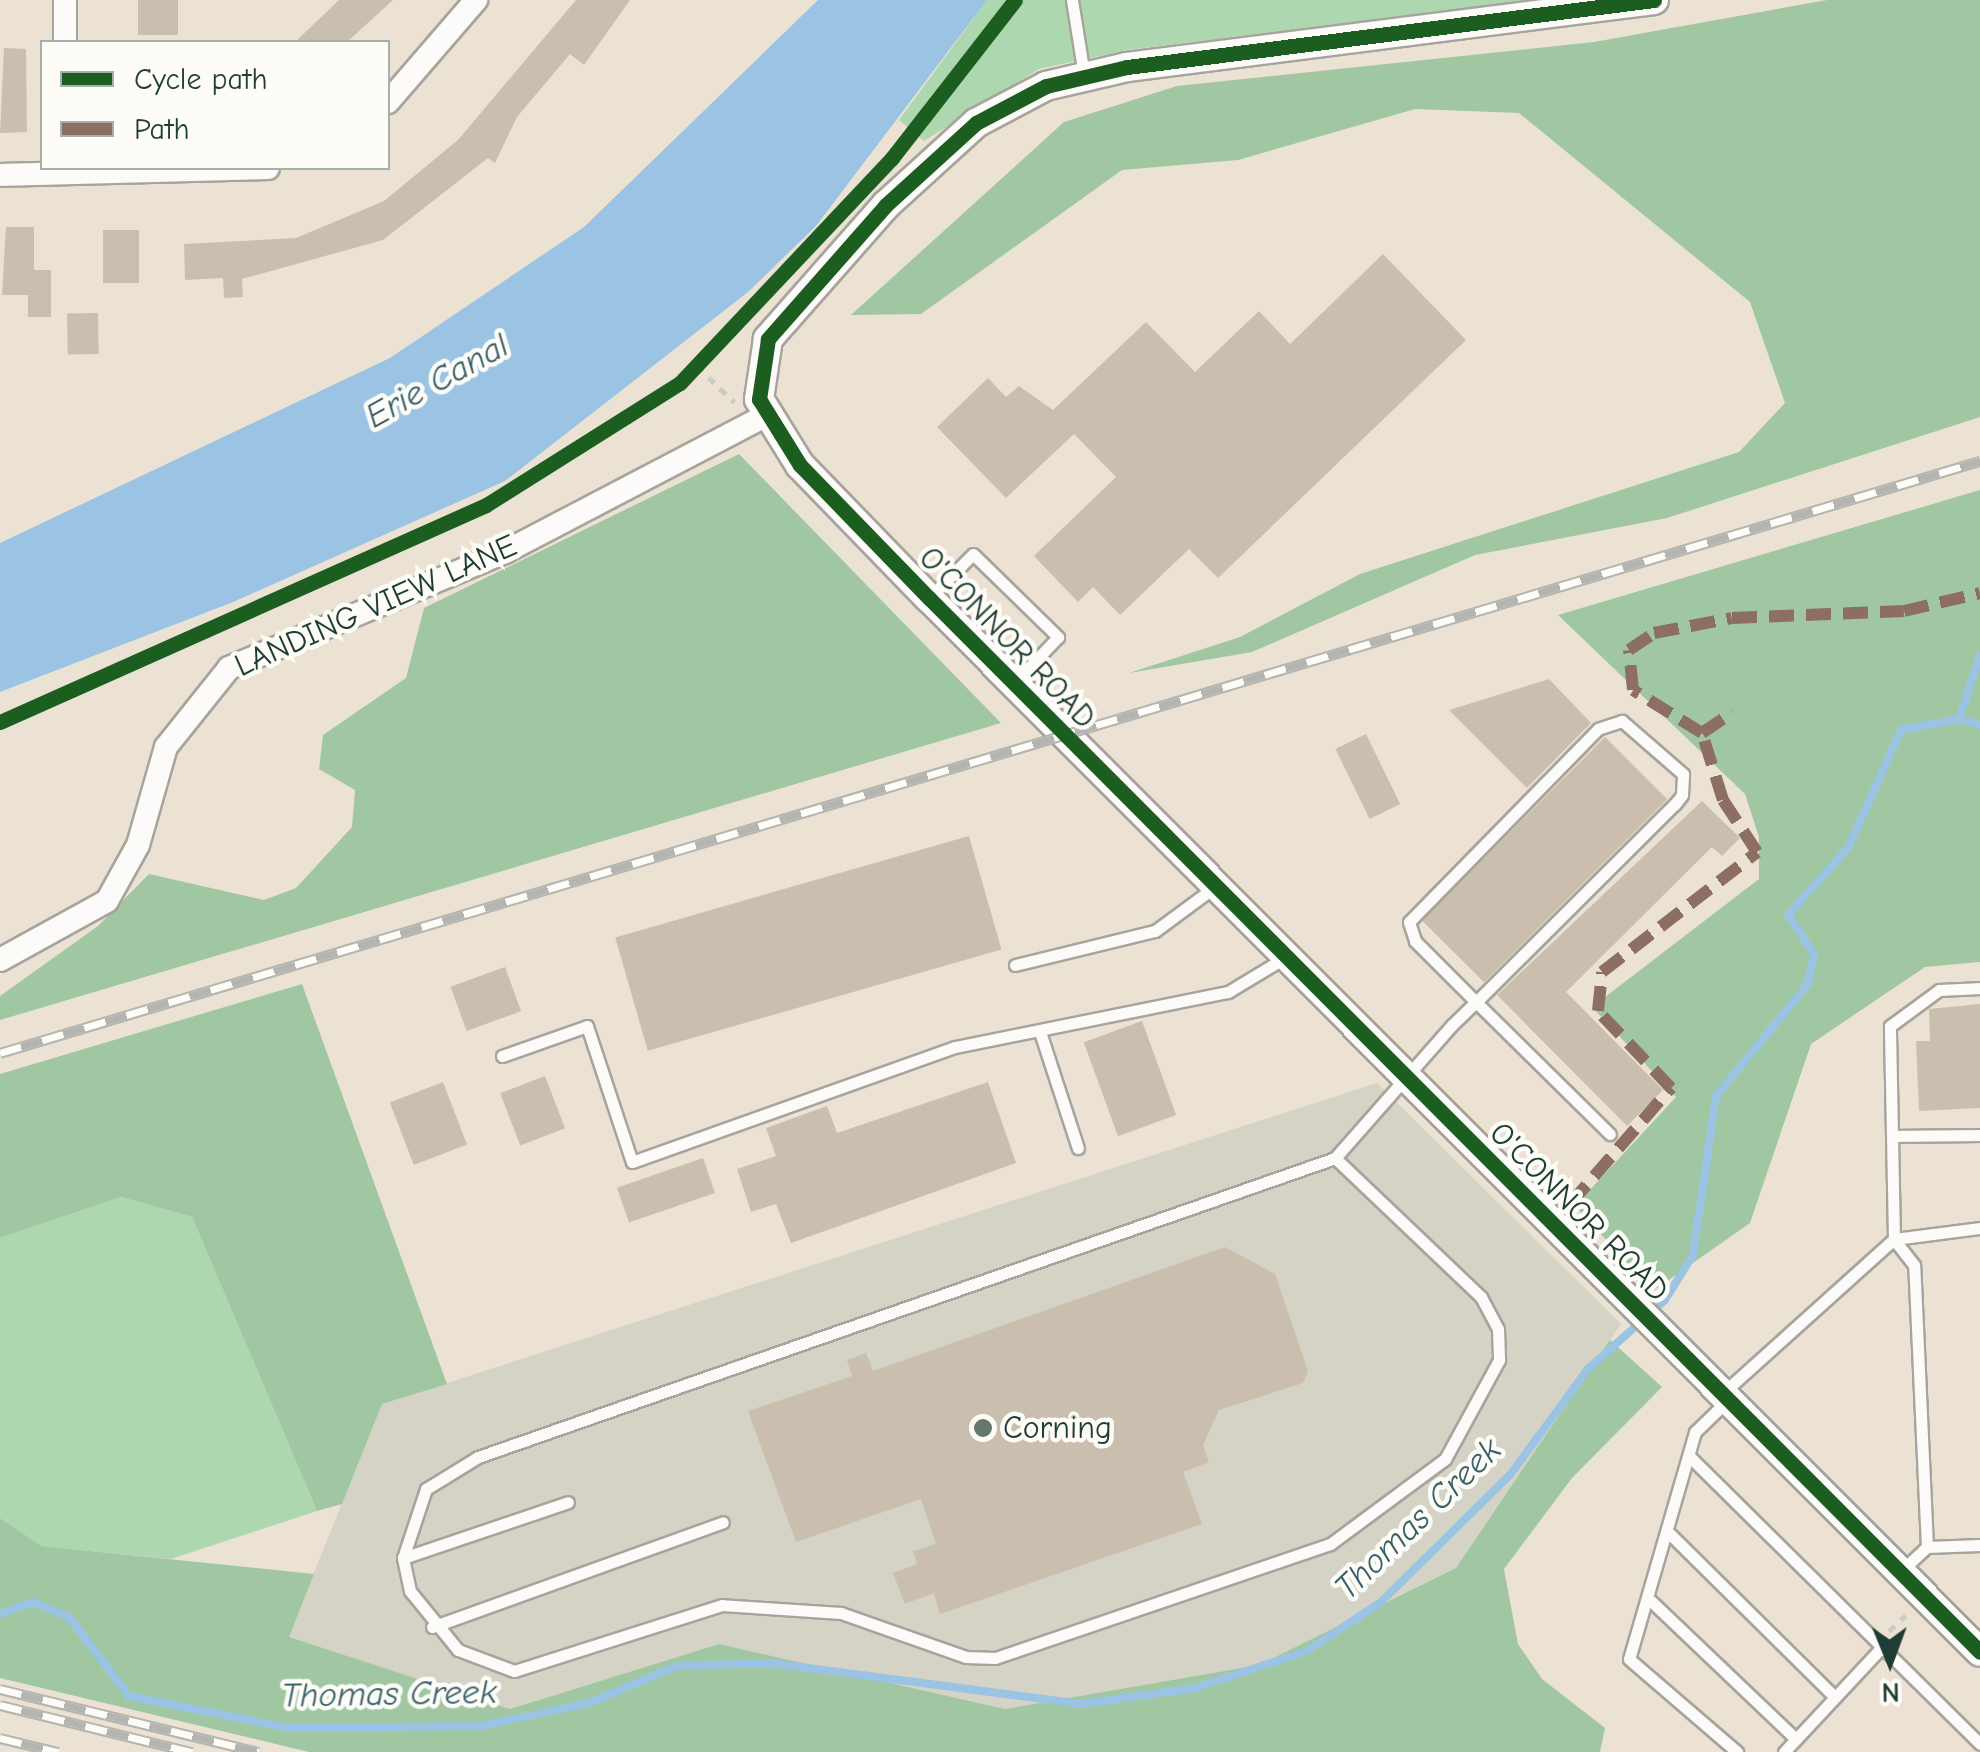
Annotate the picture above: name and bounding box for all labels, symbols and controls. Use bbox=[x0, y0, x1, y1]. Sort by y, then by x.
legend bbox=[40, 40, 390, 170]
text: Cycle path bbox=[134, 62, 268, 97]
text: Path bbox=[134, 112, 190, 147]
water label: Erie Canal bbox=[358, 325, 516, 437]
street label: LANDING VIEW LANE bbox=[229, 527, 523, 685]
street label: O'CONNOR ROAD bbox=[911, 539, 1103, 737]
street label: O'CONNOR ROAD bbox=[1481, 1114, 1677, 1310]
place label: Corning bbox=[1003, 1409, 1112, 1447]
marker: Corning bbox=[972, 1417, 994, 1439]
water label: Thomas Creek bbox=[1326, 1429, 1510, 1609]
north arrow bbox=[1840, 1612, 1940, 1712]
water label: Thomas Creek bbox=[281, 1671, 497, 1717]
text: N bbox=[1881, 1676, 1900, 1708]

